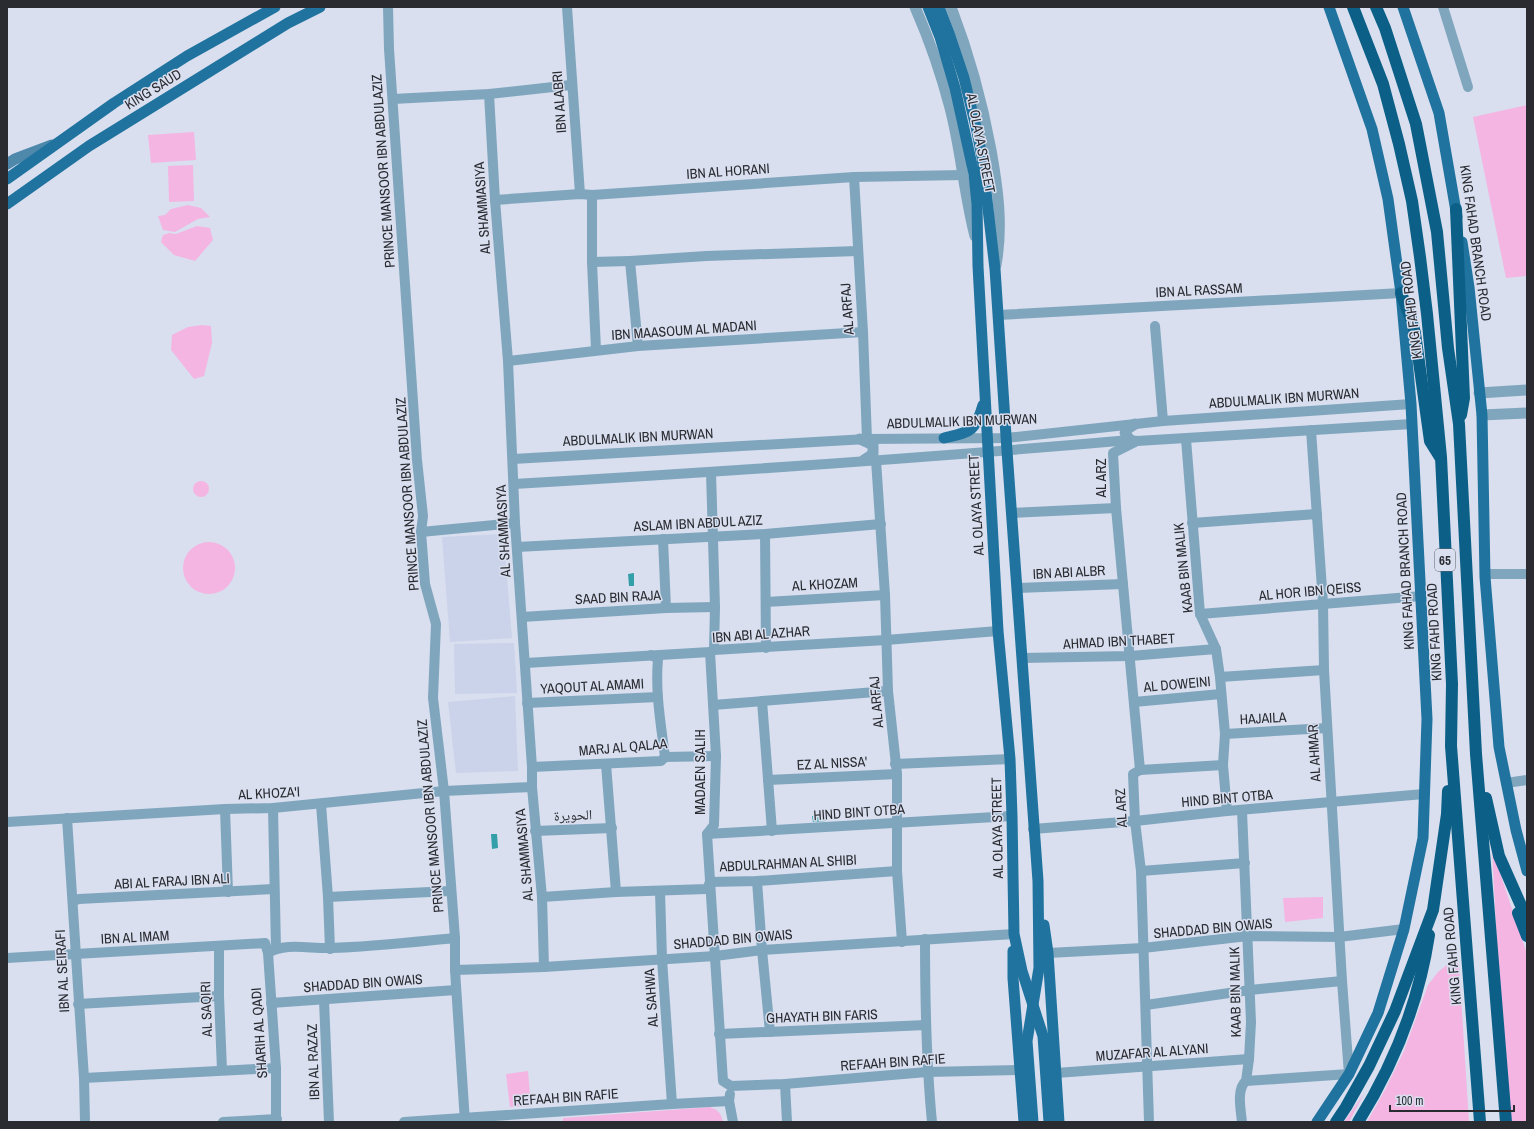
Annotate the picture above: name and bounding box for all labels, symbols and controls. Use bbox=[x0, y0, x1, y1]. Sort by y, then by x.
street label: KING SAUD bbox=[121, 65, 185, 113]
street label: IBN ALABRI bbox=[548, 70, 570, 134]
street label: PRINCE MANSOOR IBN ABDULAZIZ bbox=[367, 74, 399, 268]
street label: AL OLAYA STREET bbox=[962, 91, 999, 194]
street label: IBN AL HORANI bbox=[686, 159, 770, 183]
street label: AL SHAMMASIYA bbox=[470, 161, 494, 256]
street label: KING FAHAD BRANCH ROAD bbox=[1456, 164, 1496, 322]
street label: KING FAHD ROAD bbox=[1396, 260, 1426, 360]
street label: IBN AL RASSAM bbox=[1155, 279, 1243, 301]
street label: AL ARFAJ bbox=[836, 282, 858, 337]
street label: IBN MAASOUM AL MADANI bbox=[611, 316, 757, 344]
street label: ABDULMALIK IBN MURWAN bbox=[1207, 384, 1360, 412]
street label: PRINCE MANSOOR IBN ABDULAZIZ bbox=[391, 397, 423, 591]
street label: ABDULMALIK IBN MURWAN bbox=[885, 409, 1038, 433]
street label: ABDULMALIK IBN MURWAN bbox=[561, 424, 714, 450]
street label: AL OLAYA STREET bbox=[964, 454, 988, 557]
street label: AL ARZ bbox=[1092, 458, 1110, 499]
street label: AL SHAMMASIYA bbox=[492, 484, 514, 579]
street label: KING FAHAD BRANCH ROAD bbox=[1392, 492, 1418, 650]
street label: ASLAM IBN ABDUL AZIZ bbox=[632, 511, 763, 535]
street label: KAAB BIN MALIK bbox=[1169, 522, 1197, 614]
road number: 65 bbox=[1435, 549, 1455, 571]
street label: IBN ABI ALBR bbox=[1032, 561, 1106, 583]
street label: AL KHOZAM bbox=[791, 573, 858, 595]
street label: AL HOR IBN QEISS bbox=[1257, 578, 1362, 605]
street label: KING FAHD ROAD bbox=[1422, 582, 1446, 682]
street label: SAAD BIN RAJA bbox=[575, 586, 662, 608]
street label: IBN ABI AL AZHAR bbox=[712, 622, 810, 646]
street label: AHMAD IBN THABET bbox=[1062, 629, 1175, 653]
street label: AL DOWEINI bbox=[1142, 672, 1211, 696]
street label: YAQOUT AL AMAMI bbox=[540, 674, 644, 698]
street label: AL ARFAJ bbox=[865, 675, 887, 730]
street label: HAJAILA bbox=[1239, 708, 1287, 728]
street label: PRINCE MANSOOR IBN ABDULAZIZ bbox=[413, 719, 447, 913]
street label: AL AHMAR bbox=[1304, 724, 1325, 783]
street label: MADAEN SALIH bbox=[691, 729, 709, 815]
street label: MARJ AL QALAA bbox=[578, 734, 668, 760]
street label: EZ AL NISSA' bbox=[796, 752, 868, 774]
street label: AL OLAYA STREET bbox=[987, 777, 1007, 880]
street label: AL KHOZA'I bbox=[237, 782, 300, 804]
street label: HIND BINT OTBA bbox=[1181, 785, 1274, 811]
street label: AL ARZ bbox=[1111, 788, 1131, 829]
street label: HIND BINT OTBA bbox=[813, 800, 906, 824]
street label: الحويرة bbox=[554, 805, 592, 825]
street label: AL SHAMMASIYA bbox=[511, 808, 537, 903]
street label: ABDULRAHMAN AL SHIBI bbox=[718, 850, 857, 876]
street label: ABI AL FARAJ IBN ALI bbox=[113, 869, 230, 893]
street label: KING FAHD ROAD bbox=[1439, 906, 1465, 1006]
street label: SHADDAD BIN OWAIS bbox=[1153, 914, 1274, 942]
street label: SHADDAD BIN OWAIS bbox=[673, 925, 794, 953]
street label: IBN AL IMAM bbox=[100, 926, 170, 948]
street label: IBN AL SEIRAFI bbox=[51, 929, 73, 1013]
street label: KAAB BIN MALIK bbox=[1225, 946, 1245, 1037]
street label: AL SAHWA bbox=[640, 968, 662, 1029]
street label: SHADDAD BIN OWAIS bbox=[303, 970, 424, 996]
street label: AL SAQIRI bbox=[196, 981, 216, 1038]
street label: SHARIH AL QADI bbox=[247, 987, 271, 1079]
street label: GHAYATH BIN FARIS bbox=[766, 1005, 878, 1027]
street label: IBN AL RAZAZ bbox=[303, 1024, 323, 1100]
street label: MUZAFAR AL ALYANI bbox=[1095, 1039, 1209, 1065]
street label: REFAAH BIN RAFIE bbox=[840, 1049, 946, 1075]
street label: REFAAH BIN RAFIE bbox=[513, 1084, 619, 1110]
scale bar bbox=[1390, 1087, 1514, 1113]
text: 100 m bbox=[1396, 1093, 1423, 1109]

